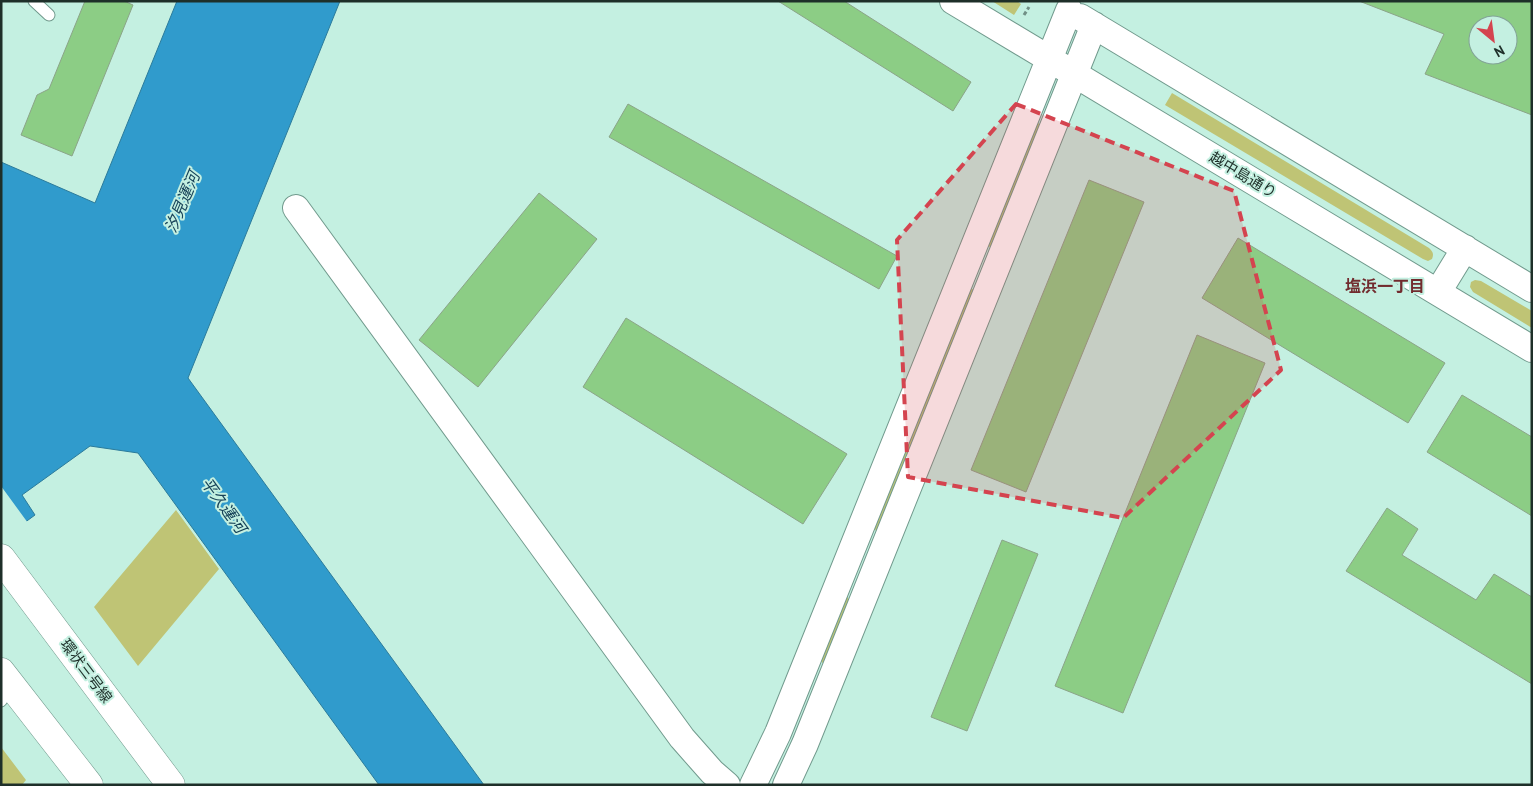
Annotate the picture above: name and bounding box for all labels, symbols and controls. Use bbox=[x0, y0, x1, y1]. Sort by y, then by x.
north arrow bbox=[1468, 15, 1518, 65]
text: N bbox=[1491, 41, 1508, 61]
street label: 越中島通り bbox=[1205, 147, 1280, 202]
water label: 汐見運河 bbox=[160, 166, 205, 235]
district label: 塩浜一丁目 bbox=[1345, 276, 1425, 296]
water label: 平久運河 bbox=[197, 473, 253, 539]
street label: 環状三号線 bbox=[56, 635, 117, 706]

